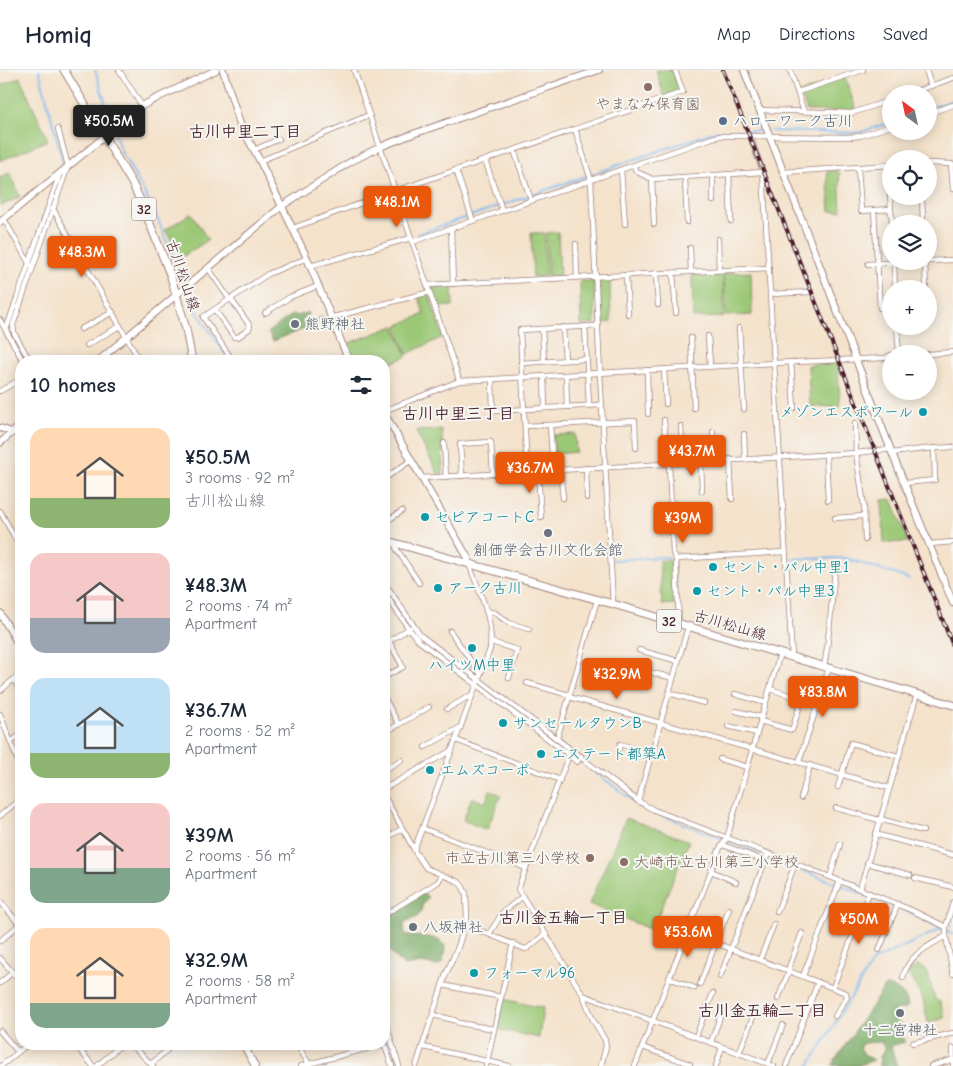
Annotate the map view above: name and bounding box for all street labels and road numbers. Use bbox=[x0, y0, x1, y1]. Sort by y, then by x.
road number: 32 bbox=[132, 198, 156, 220]
street label: 古川松山線 bbox=[162, 237, 204, 313]
street label: 古川松山線 bbox=[691, 606, 769, 644]
road number: 32 bbox=[656, 610, 682, 632]

